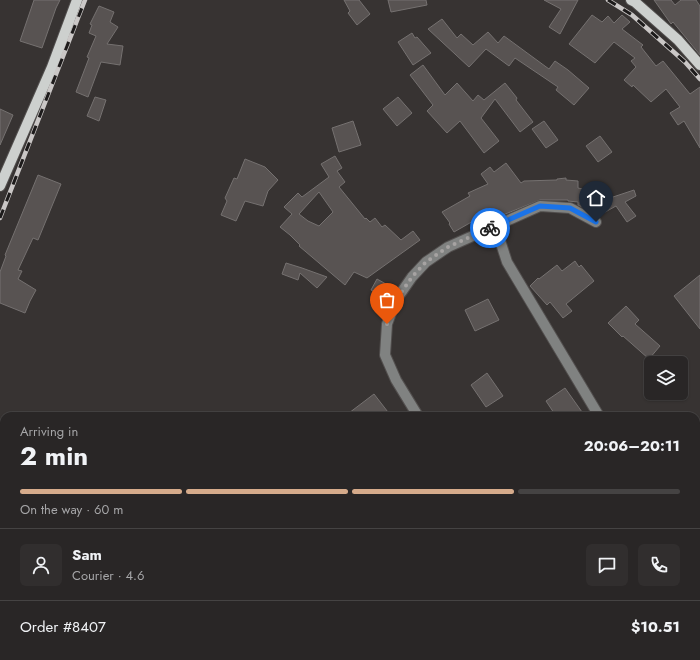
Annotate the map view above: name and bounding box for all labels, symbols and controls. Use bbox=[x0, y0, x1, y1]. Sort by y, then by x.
pin bbox=[579, 181, 613, 222]
icon: home bbox=[585, 187, 607, 209]
courier bbox=[470, 208, 510, 248]
icon: bike bbox=[479, 217, 501, 239]
pin bbox=[370, 283, 404, 324]
icon: bag bbox=[376, 289, 398, 311]
map controls bbox=[644, 356, 688, 400]
button: layers bbox=[644, 356, 688, 400]
text: Arriving in bbox=[20, 422, 78, 441]
text: 20:06–20:11 bbox=[584, 435, 680, 457]
text: 2 min bbox=[20, 437, 88, 475]
text: On the way · 60 m bbox=[20, 500, 123, 519]
button: person bbox=[20, 544, 62, 586]
text: Sam bbox=[72, 544, 102, 566]
button: chat bbox=[586, 544, 628, 586]
button: phone bbox=[638, 544, 680, 586]
text: Courier · 4.6 bbox=[72, 566, 145, 585]
text: Order #8407 bbox=[20, 616, 106, 638]
text: $10.51 bbox=[631, 616, 680, 638]

